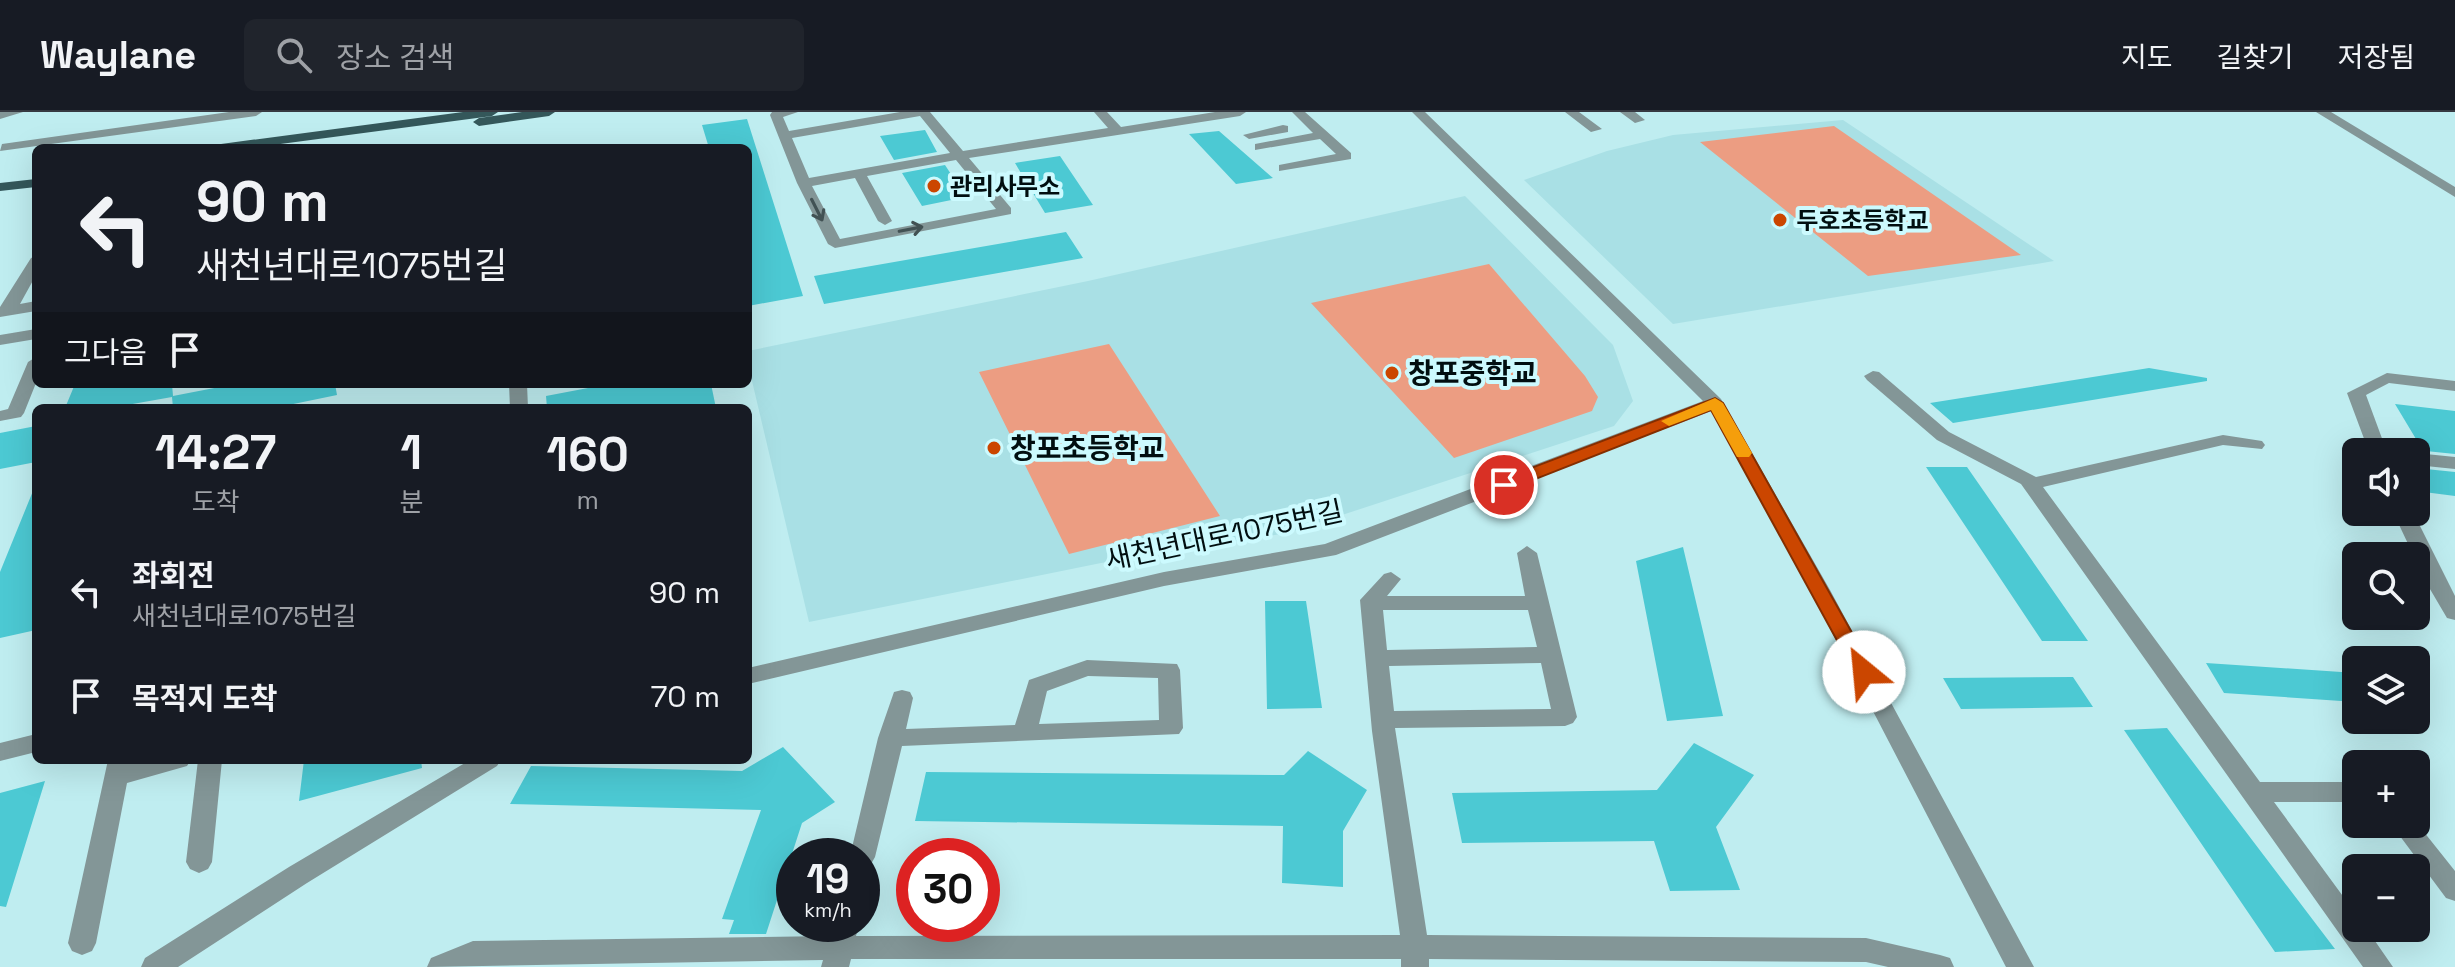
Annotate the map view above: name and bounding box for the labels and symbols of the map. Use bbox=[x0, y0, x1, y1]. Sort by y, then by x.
place label: 관리사무소 bbox=[950, 171, 1060, 202]
marker: 관리사무소 bbox=[925, 177, 943, 195]
one-way arrow bbox=[811, 198, 826, 221]
place label: 두호초등학교 bbox=[1796, 205, 1928, 236]
marker: 두호초등학교 bbox=[1771, 211, 1789, 229]
one-way arrow bbox=[898, 221, 923, 236]
place label: 창포중학교 bbox=[1408, 355, 1537, 391]
marker: 창포중학교 bbox=[1383, 364, 1401, 382]
place label: 창포초등학교 bbox=[1010, 430, 1165, 466]
marker: 창포초등학교 bbox=[985, 439, 1003, 457]
pin bbox=[1470, 451, 1538, 519]
street label: 새천년대로1075번길 bbox=[1102, 492, 1346, 578]
position arrow bbox=[1822, 630, 1906, 714]
speed limit sign: 30 bbox=[896, 838, 1000, 942]

